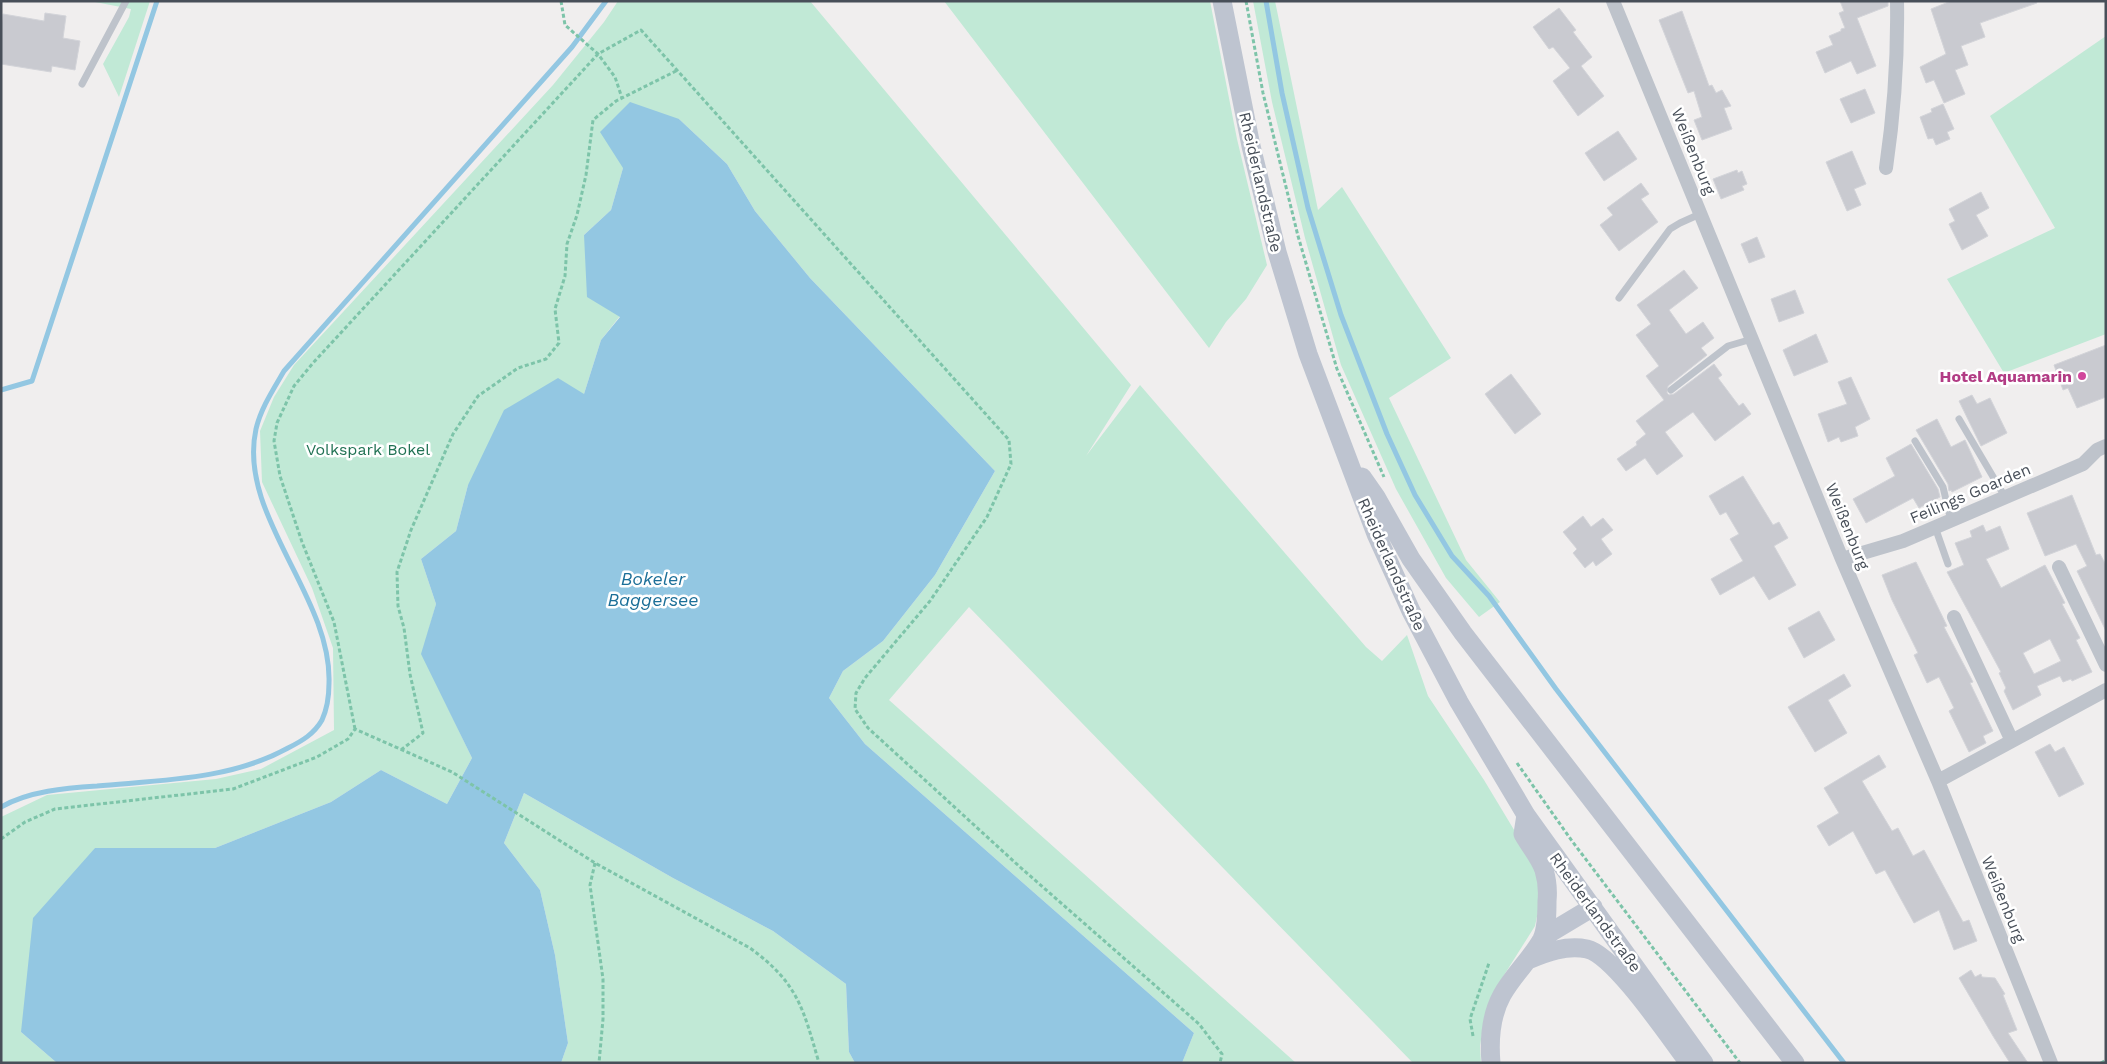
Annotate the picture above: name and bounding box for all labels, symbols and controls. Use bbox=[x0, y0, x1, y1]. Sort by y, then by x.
street label: Weißenburg bbox=[1668, 105, 1720, 198]
street label: Rheiderlandstraße bbox=[1235, 110, 1286, 254]
place label: Hotel Aquamarin bbox=[1940, 367, 2072, 386]
marker: Hotel Aquamarin bbox=[2076, 370, 2088, 382]
park label: Volkspark Bokel bbox=[306, 440, 430, 459]
street label: Feilings Goarden bbox=[1907, 459, 2034, 528]
street label: Weißenburg bbox=[1822, 480, 1874, 573]
street label: Rheiderlandstraße bbox=[1354, 495, 1429, 633]
water label: Bokeler Baggersee bbox=[607, 568, 699, 610]
street label: Rheiderlandstraße bbox=[1546, 849, 1645, 976]
street label: Weißenburg bbox=[1978, 853, 2030, 946]

